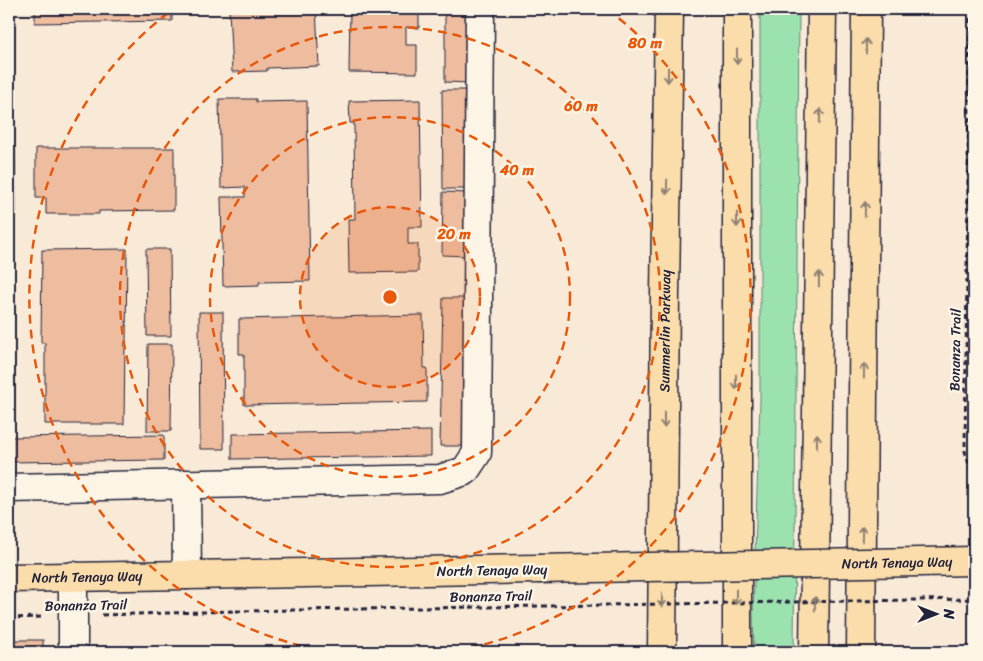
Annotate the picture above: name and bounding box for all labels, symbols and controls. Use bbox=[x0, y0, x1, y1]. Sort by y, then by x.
text: 80 m bbox=[627, 30, 662, 56]
one-way arrow bbox=[861, 38, 871, 54]
one-way arrow bbox=[732, 49, 742, 65]
one-way arrow bbox=[663, 66, 673, 83]
text: 60 m bbox=[563, 93, 598, 119]
one-way arrow bbox=[816, 108, 825, 124]
text: 40 m bbox=[499, 157, 535, 183]
one-way arrow bbox=[662, 179, 672, 195]
one-way arrow bbox=[860, 201, 870, 217]
one-way arrow bbox=[732, 212, 742, 228]
text: 20 m bbox=[436, 221, 471, 247]
street label: Summerlin Parkway bbox=[652, 269, 678, 392]
one-way arrow bbox=[814, 271, 824, 287]
centre of rings bbox=[381, 288, 399, 306]
street label: Bonanza Trail bbox=[942, 308, 969, 391]
one-way arrow bbox=[859, 363, 868, 379]
one-way arrow bbox=[731, 374, 741, 390]
one-way arrow bbox=[659, 412, 669, 428]
one-way arrow bbox=[812, 433, 822, 450]
one-way arrow bbox=[857, 526, 867, 542]
street label: North Tenaya Way bbox=[841, 549, 953, 576]
street label: North Tenaya Way bbox=[437, 557, 548, 584]
street label: North Tenaya Way bbox=[31, 564, 143, 591]
street label: Bonanza Trail bbox=[450, 583, 533, 610]
north arrow bbox=[910, 588, 960, 638]
one-way arrow bbox=[731, 589, 741, 605]
street label: Bonanza Trail bbox=[45, 592, 128, 619]
one-way arrow bbox=[657, 592, 667, 608]
one-way arrow bbox=[810, 596, 820, 612]
text: N bbox=[936, 608, 961, 619]

